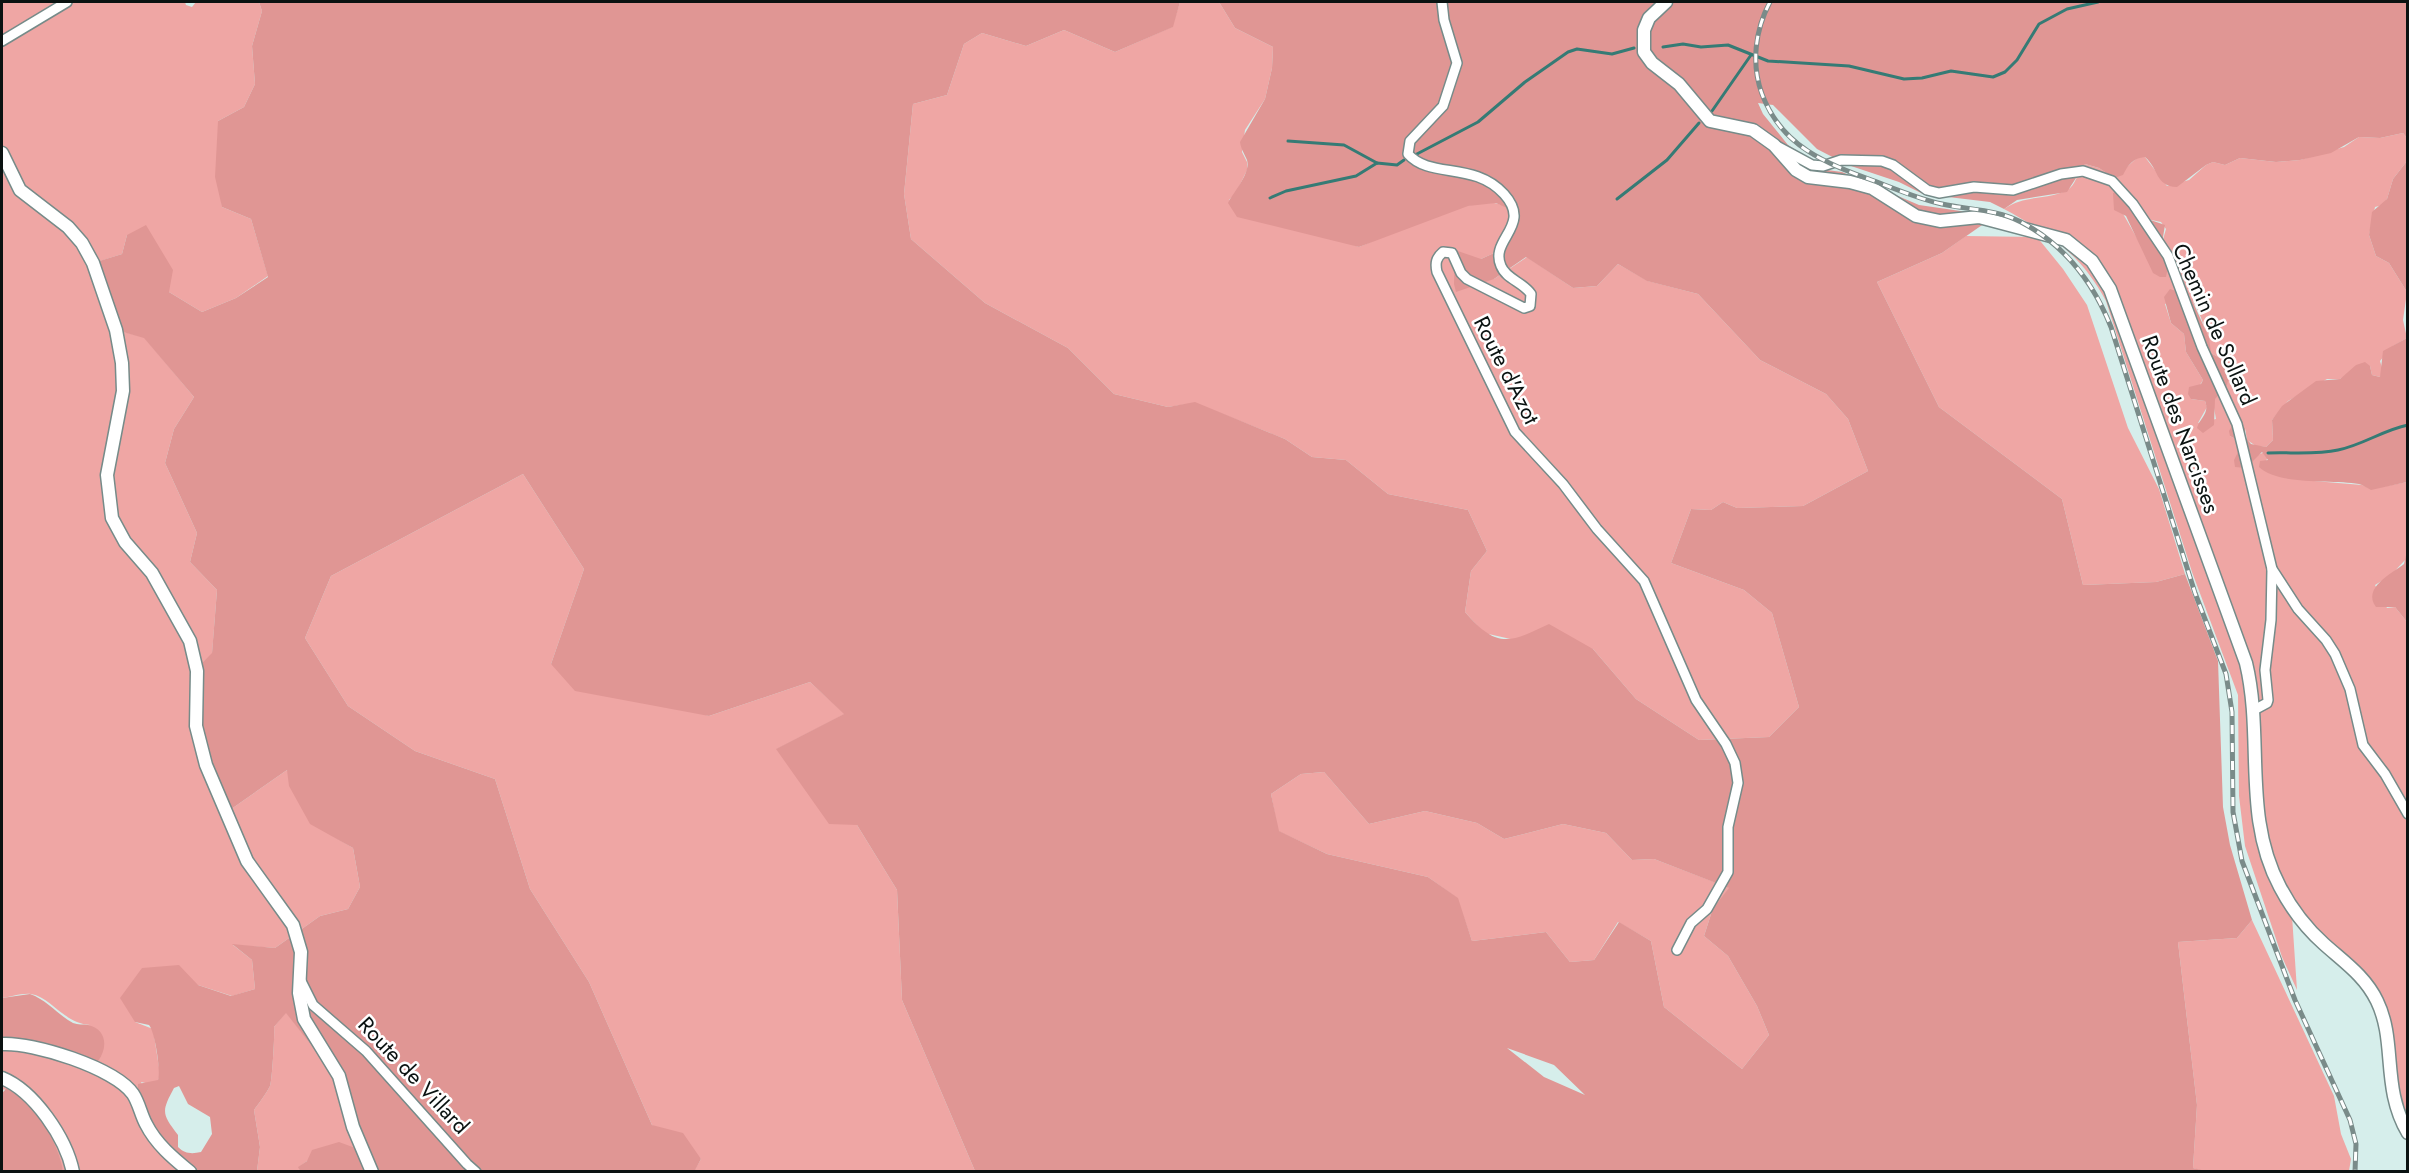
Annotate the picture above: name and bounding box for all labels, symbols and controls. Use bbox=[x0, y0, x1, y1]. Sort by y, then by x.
street label: Chemin de Sollard bbox=[2165, 238, 2265, 410]
street label: Route d'Azot bbox=[1466, 310, 1548, 430]
street label: Route des Narcisses bbox=[2134, 330, 2228, 518]
street label: Route de Villard bbox=[351, 1009, 477, 1141]

